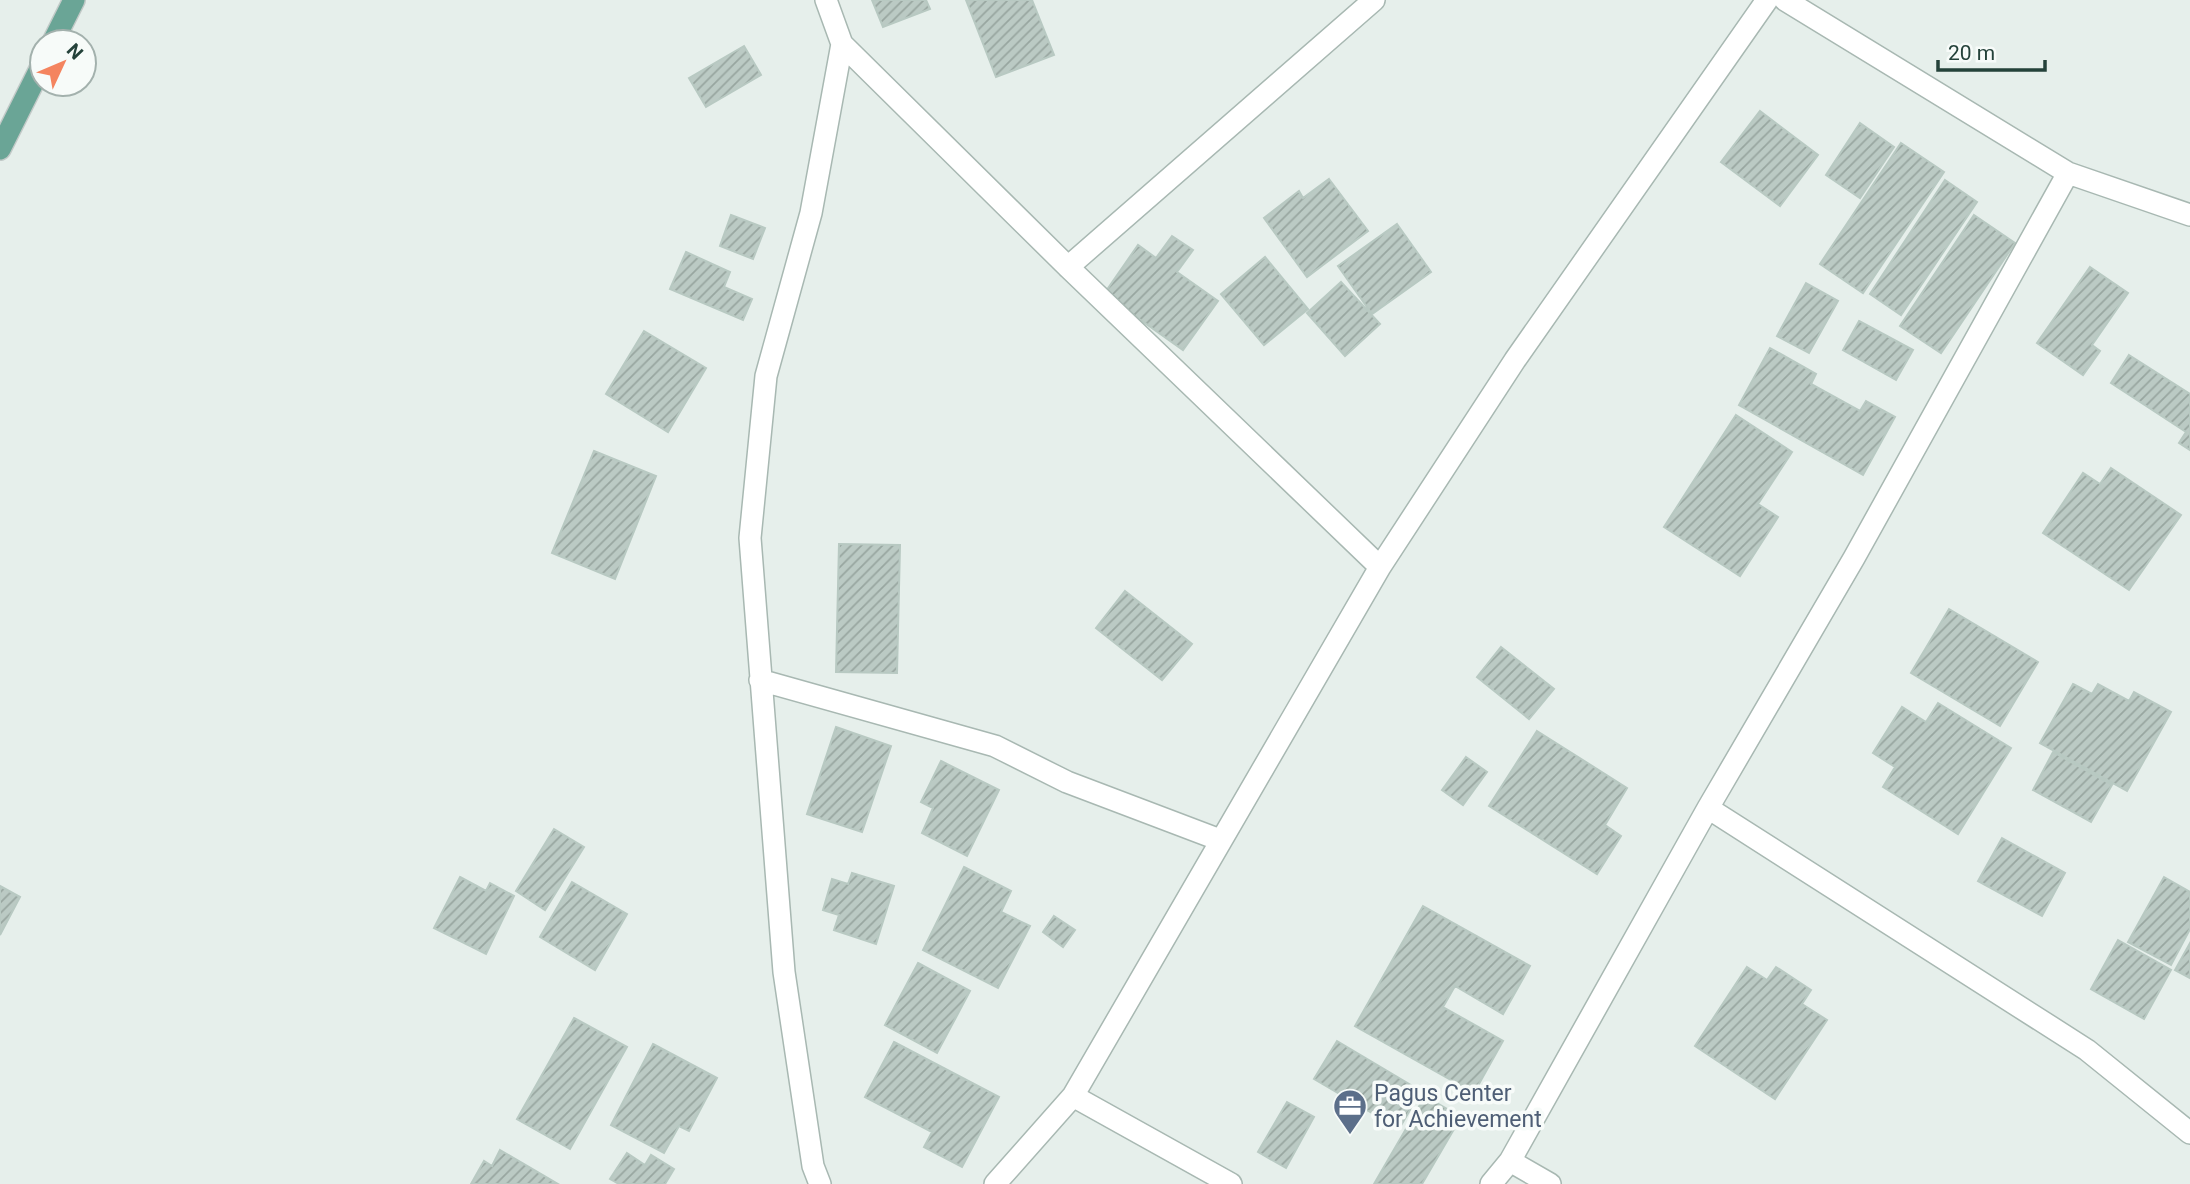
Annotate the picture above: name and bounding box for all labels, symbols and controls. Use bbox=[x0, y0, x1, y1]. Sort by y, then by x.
north arrow bbox=[28, 28, 98, 98]
scale bar bbox=[1938, 28, 2045, 72]
text: N bbox=[62, 39, 88, 64]
text: 20 m bbox=[1948, 41, 1995, 65]
place label: Pagus Center for Achievement bbox=[1374, 1080, 1542, 1133]
office icon: Pagus Center for Achievement bbox=[1331, 1087, 1369, 1136]

